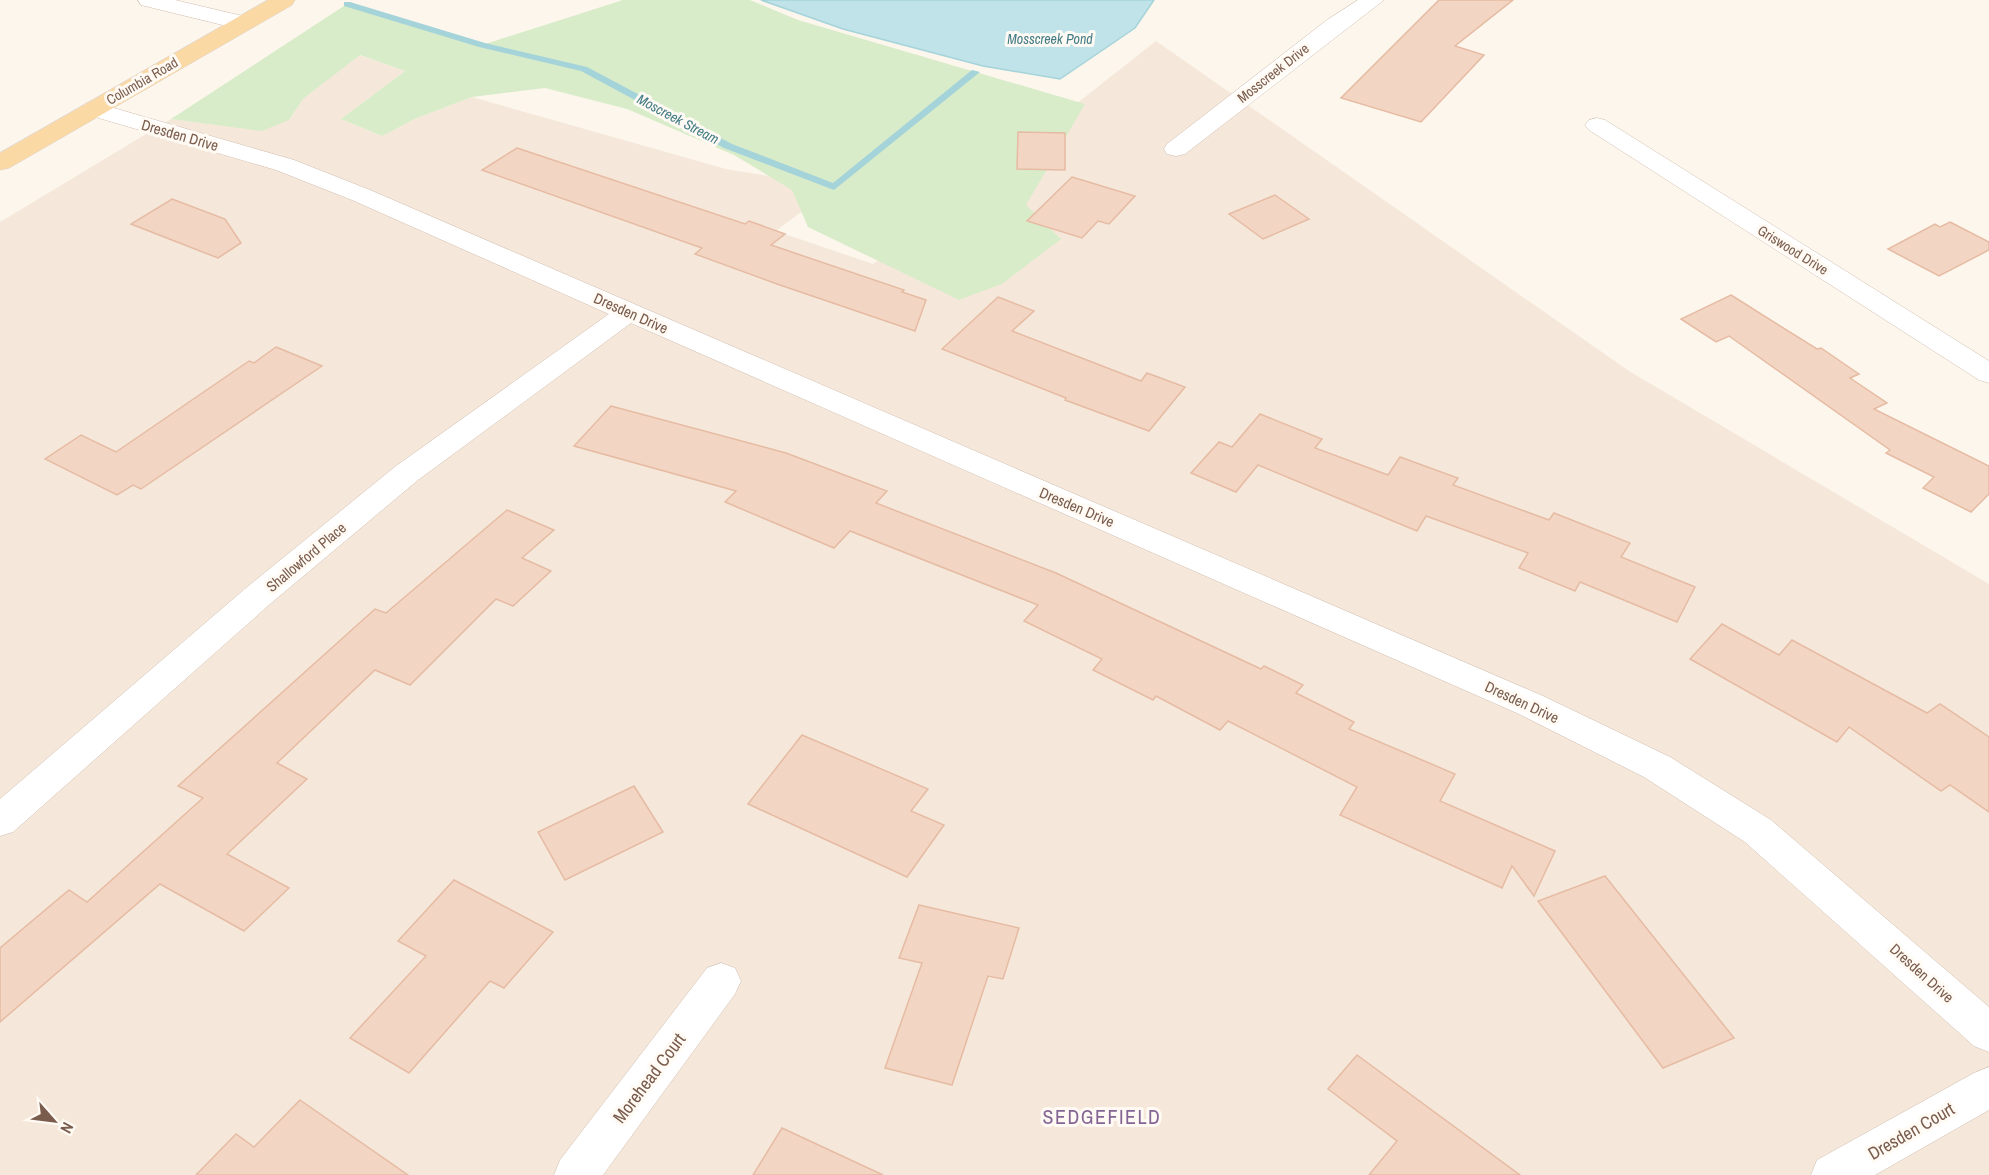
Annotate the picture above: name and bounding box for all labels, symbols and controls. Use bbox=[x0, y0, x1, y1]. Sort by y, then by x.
water label: Mosscreek Pond bbox=[1007, 30, 1093, 48]
street label: Mosscreek Drive bbox=[1234, 39, 1312, 107]
street label: Columbia Road bbox=[103, 53, 181, 109]
water label: Moscreek Stream bbox=[634, 90, 722, 148]
street label: Dresden Drive bbox=[139, 114, 221, 156]
street label: Griswood Drive bbox=[1754, 221, 1832, 279]
street label: Dresden Drive bbox=[591, 287, 672, 339]
street label: Dresden Drive bbox=[1036, 482, 1118, 532]
street label: Shallowford Place bbox=[262, 517, 351, 597]
street label: Dresden Drive bbox=[1482, 676, 1563, 728]
street label: Dresden Drive bbox=[1886, 939, 1959, 1007]
street label: Morehead Court bbox=[607, 1028, 691, 1128]
north arrow bbox=[24, 1091, 84, 1151]
street label: Dresden Court bbox=[1863, 1096, 1959, 1166]
district label: SEDGEFIELD bbox=[1043, 1103, 1161, 1130]
text: N bbox=[55, 1119, 79, 1137]

